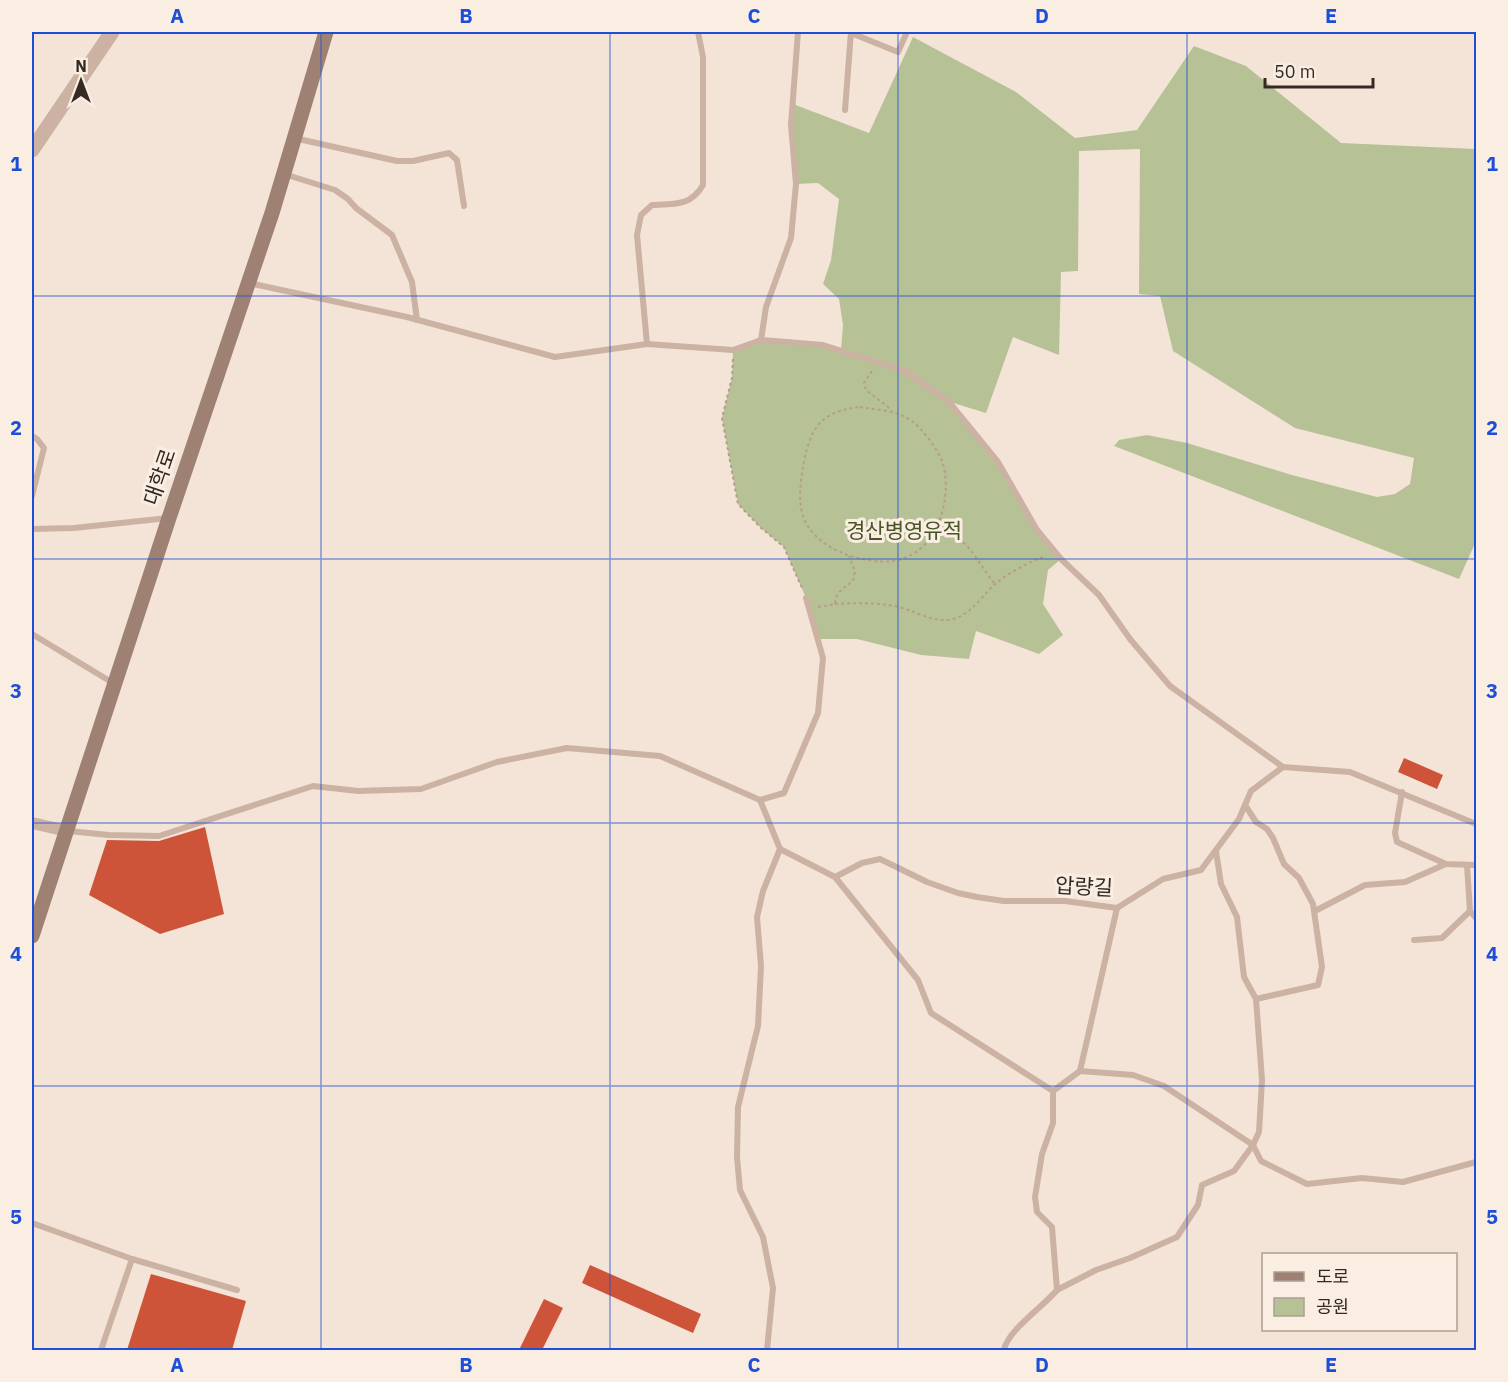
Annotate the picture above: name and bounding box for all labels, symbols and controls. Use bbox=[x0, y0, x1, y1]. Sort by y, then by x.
text: A bbox=[170, 2, 184, 29]
text: B bbox=[459, 2, 473, 29]
text: C bbox=[747, 2, 761, 29]
text: D bbox=[1035, 2, 1049, 29]
text: E bbox=[1325, 2, 1337, 29]
north arrow bbox=[51, 51, 111, 111]
scale bar bbox=[1265, 51, 1373, 89]
text: N bbox=[75, 56, 87, 76]
text: 50 m bbox=[1274, 60, 1316, 83]
text: 1 bbox=[10, 150, 22, 177]
text: 1 bbox=[1486, 150, 1498, 177]
text: 2 bbox=[10, 414, 22, 441]
text: 2 bbox=[1486, 414, 1498, 441]
street label: 대학로 bbox=[136, 445, 182, 509]
park label: 경산병영유적 bbox=[846, 516, 962, 544]
text: 3 bbox=[10, 677, 22, 704]
text: 3 bbox=[1486, 677, 1498, 704]
street label: 압량길 bbox=[1054, 871, 1114, 901]
text: 4 bbox=[10, 940, 22, 967]
text: 4 bbox=[1486, 940, 1498, 967]
text: 5 bbox=[10, 1203, 22, 1230]
text: 5 bbox=[1486, 1203, 1498, 1230]
legend bbox=[1262, 1253, 1457, 1331]
text: 도로 bbox=[1316, 1265, 1349, 1288]
text: 공원 bbox=[1316, 1295, 1349, 1318]
text: A bbox=[170, 1351, 184, 1378]
text: B bbox=[459, 1351, 473, 1378]
text: C bbox=[747, 1351, 761, 1378]
text: D bbox=[1035, 1351, 1049, 1378]
text: E bbox=[1325, 1351, 1337, 1378]

